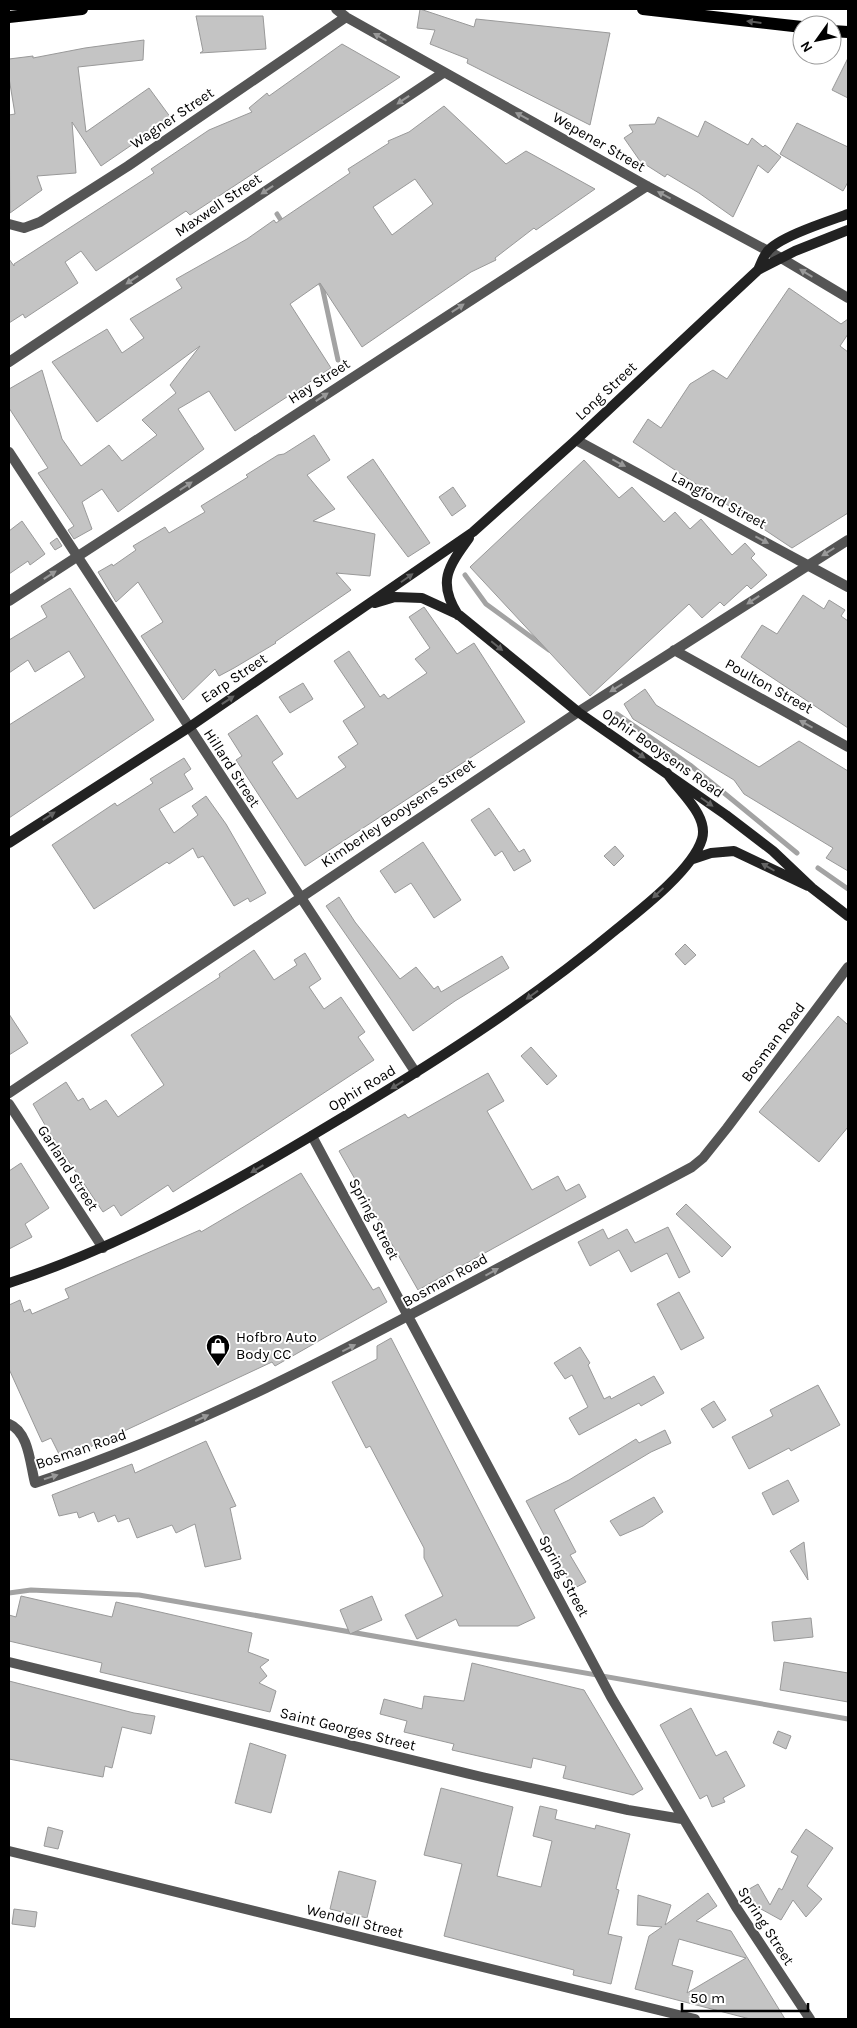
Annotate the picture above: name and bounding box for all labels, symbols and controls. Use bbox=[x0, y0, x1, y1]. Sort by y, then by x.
north arrow bbox=[792, 15, 842, 65]
one-way arrow bbox=[745, 18, 761, 26]
one-way arrow bbox=[373, 32, 387, 41]
text: N bbox=[797, 38, 816, 56]
street label: Wagner Street bbox=[127, 83, 217, 152]
one-way arrow bbox=[396, 95, 410, 105]
street label: Wepener Street bbox=[549, 108, 649, 176]
one-way arrow bbox=[515, 112, 529, 120]
street label: Maxwell Street bbox=[171, 169, 265, 241]
one-way arrow bbox=[261, 185, 274, 195]
one-way arrow bbox=[656, 191, 671, 199]
one-way arrow bbox=[800, 269, 813, 278]
one-way arrow bbox=[125, 275, 139, 285]
one-way arrow bbox=[451, 304, 465, 313]
street label: Hay Street bbox=[285, 354, 354, 408]
street label: Long Street bbox=[572, 358, 641, 424]
one-way arrow bbox=[315, 392, 328, 402]
one-way arrow bbox=[612, 459, 626, 467]
street label: Langford Street bbox=[668, 467, 770, 533]
one-way arrow bbox=[179, 481, 193, 491]
one-way arrow bbox=[755, 536, 769, 544]
one-way arrow bbox=[822, 548, 835, 557]
one-way arrow bbox=[43, 570, 56, 580]
one-way arrow bbox=[400, 573, 414, 583]
one-way arrow bbox=[746, 596, 759, 605]
one-way arrow bbox=[490, 641, 503, 652]
street label: Earp Street bbox=[198, 649, 271, 707]
street label: Poulton Street bbox=[722, 655, 816, 718]
one-way arrow bbox=[609, 683, 622, 692]
one-way arrow bbox=[221, 696, 235, 705]
street label: Ophir Booysens Road bbox=[599, 704, 727, 802]
one-way arrow bbox=[799, 719, 812, 728]
street label: Hillard Street bbox=[200, 725, 264, 811]
one-way arrow bbox=[632, 750, 645, 759]
street label: Kimberley Booysens Street bbox=[318, 754, 479, 871]
one-way arrow bbox=[700, 797, 714, 807]
one-way arrow bbox=[43, 811, 56, 821]
one-way arrow bbox=[761, 862, 775, 871]
one-way arrow bbox=[652, 887, 664, 899]
one-way arrow bbox=[526, 990, 539, 1001]
street label: Bosman Road bbox=[737, 999, 809, 1085]
street label: Ophir Road bbox=[325, 1061, 399, 1115]
one-way arrow bbox=[390, 1080, 403, 1090]
street label: Garland Street bbox=[34, 1122, 103, 1214]
one-way arrow bbox=[251, 1164, 264, 1173]
street label: Spring Street bbox=[345, 1175, 403, 1263]
street label: Bosman Road bbox=[399, 1249, 491, 1311]
one-way arrow bbox=[485, 1267, 499, 1276]
place label: Hofbro Auto Body CC bbox=[236, 1328, 317, 1363]
shop icon: Hofbro Auto Body CC bbox=[205, 1333, 231, 1367]
one-way arrow bbox=[341, 1344, 356, 1352]
one-way arrow bbox=[195, 1414, 209, 1422]
street label: Bosman Road bbox=[33, 1425, 129, 1473]
one-way arrow bbox=[44, 1473, 59, 1481]
street label: Spring Street bbox=[535, 1532, 593, 1620]
street label: Saint Georges Street bbox=[278, 1703, 418, 1755]
street label: Spring Street bbox=[734, 1883, 798, 1969]
street label: Wendell Street bbox=[305, 1900, 406, 1942]
scale bar bbox=[682, 1980, 808, 2012]
text: 50 m bbox=[690, 1989, 725, 2007]

